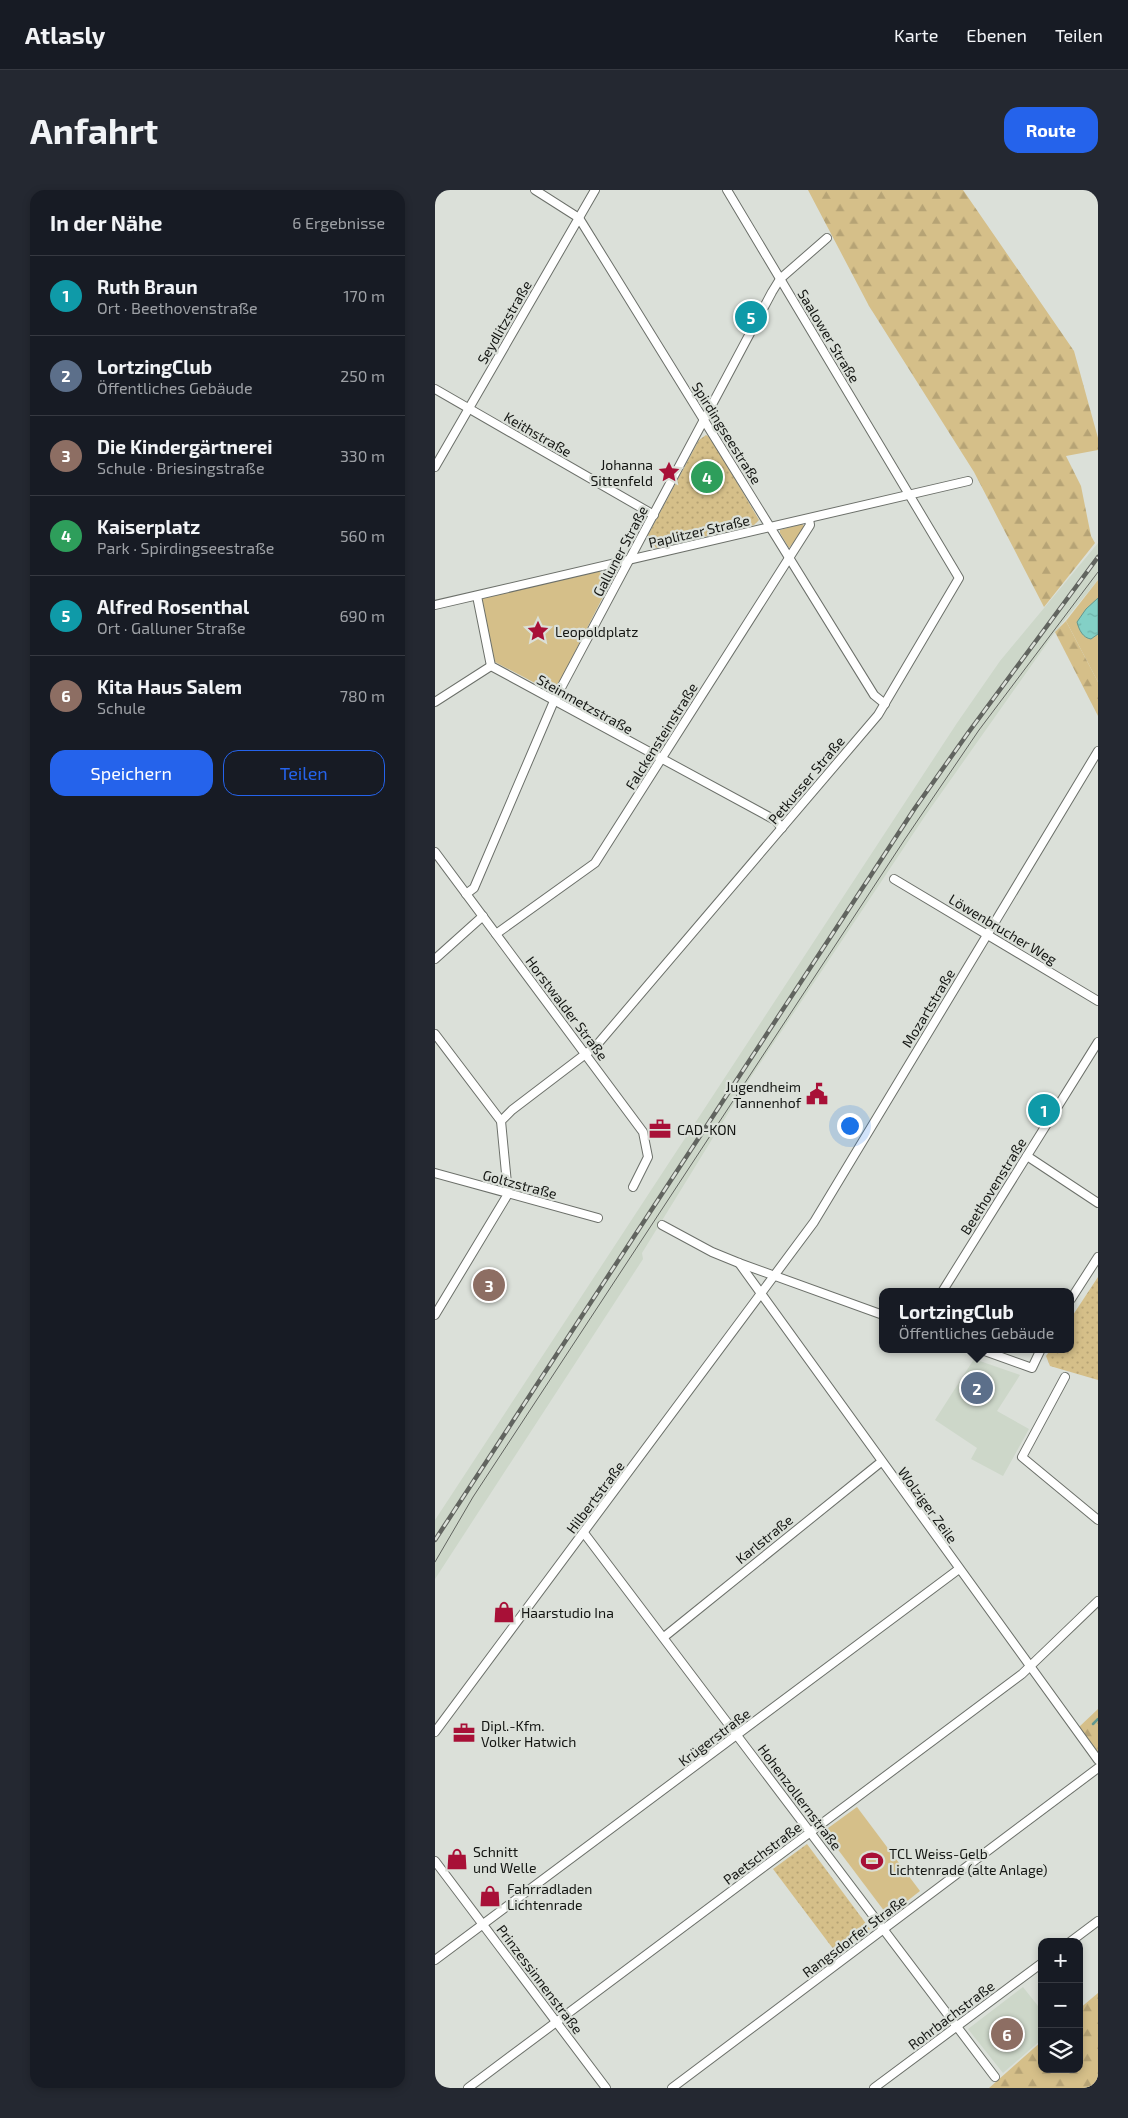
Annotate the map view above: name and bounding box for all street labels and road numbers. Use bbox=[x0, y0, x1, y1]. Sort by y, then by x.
street label: Seydlitzstraße bbox=[473, 277, 535, 367]
street label: Saalower Straße bbox=[794, 286, 864, 386]
street label: Spirdingseestraße bbox=[689, 379, 765, 487]
street label: Keithstraße bbox=[501, 408, 575, 460]
street label: Galluner Straße bbox=[589, 503, 651, 599]
street label: Paplitzer Straße bbox=[647, 511, 751, 551]
street label: Steinmetzstraße bbox=[534, 671, 636, 737]
street label: Falckensteinstraße bbox=[621, 679, 701, 793]
street label: Petkusser Straße bbox=[764, 733, 848, 827]
street label: Löwenbrucher Weg bbox=[946, 890, 1060, 968]
street label: Horstwalder Straße bbox=[522, 953, 612, 1063]
street label: Mozartstraße bbox=[898, 966, 958, 1050]
street label: Beethovenstraße bbox=[956, 1135, 1030, 1237]
street label: Goltzstraße bbox=[481, 1166, 559, 1202]
street label: Hilbertstraße bbox=[562, 1457, 628, 1537]
street label: Wolziger Zeile bbox=[895, 1464, 961, 1546]
street label: Karlstraße bbox=[732, 1511, 796, 1567]
street label: Krügerstraße bbox=[675, 1704, 753, 1770]
street label: Hohenzollernstraße bbox=[755, 1741, 845, 1853]
street label: Paetschstraße bbox=[720, 1818, 804, 1888]
street label: Rangsdorfer Straße bbox=[799, 1891, 909, 1981]
street label: Prinzessinnenstraße bbox=[493, 1921, 587, 2037]
street label: Rohrbachstraße bbox=[904, 1977, 998, 2053]

